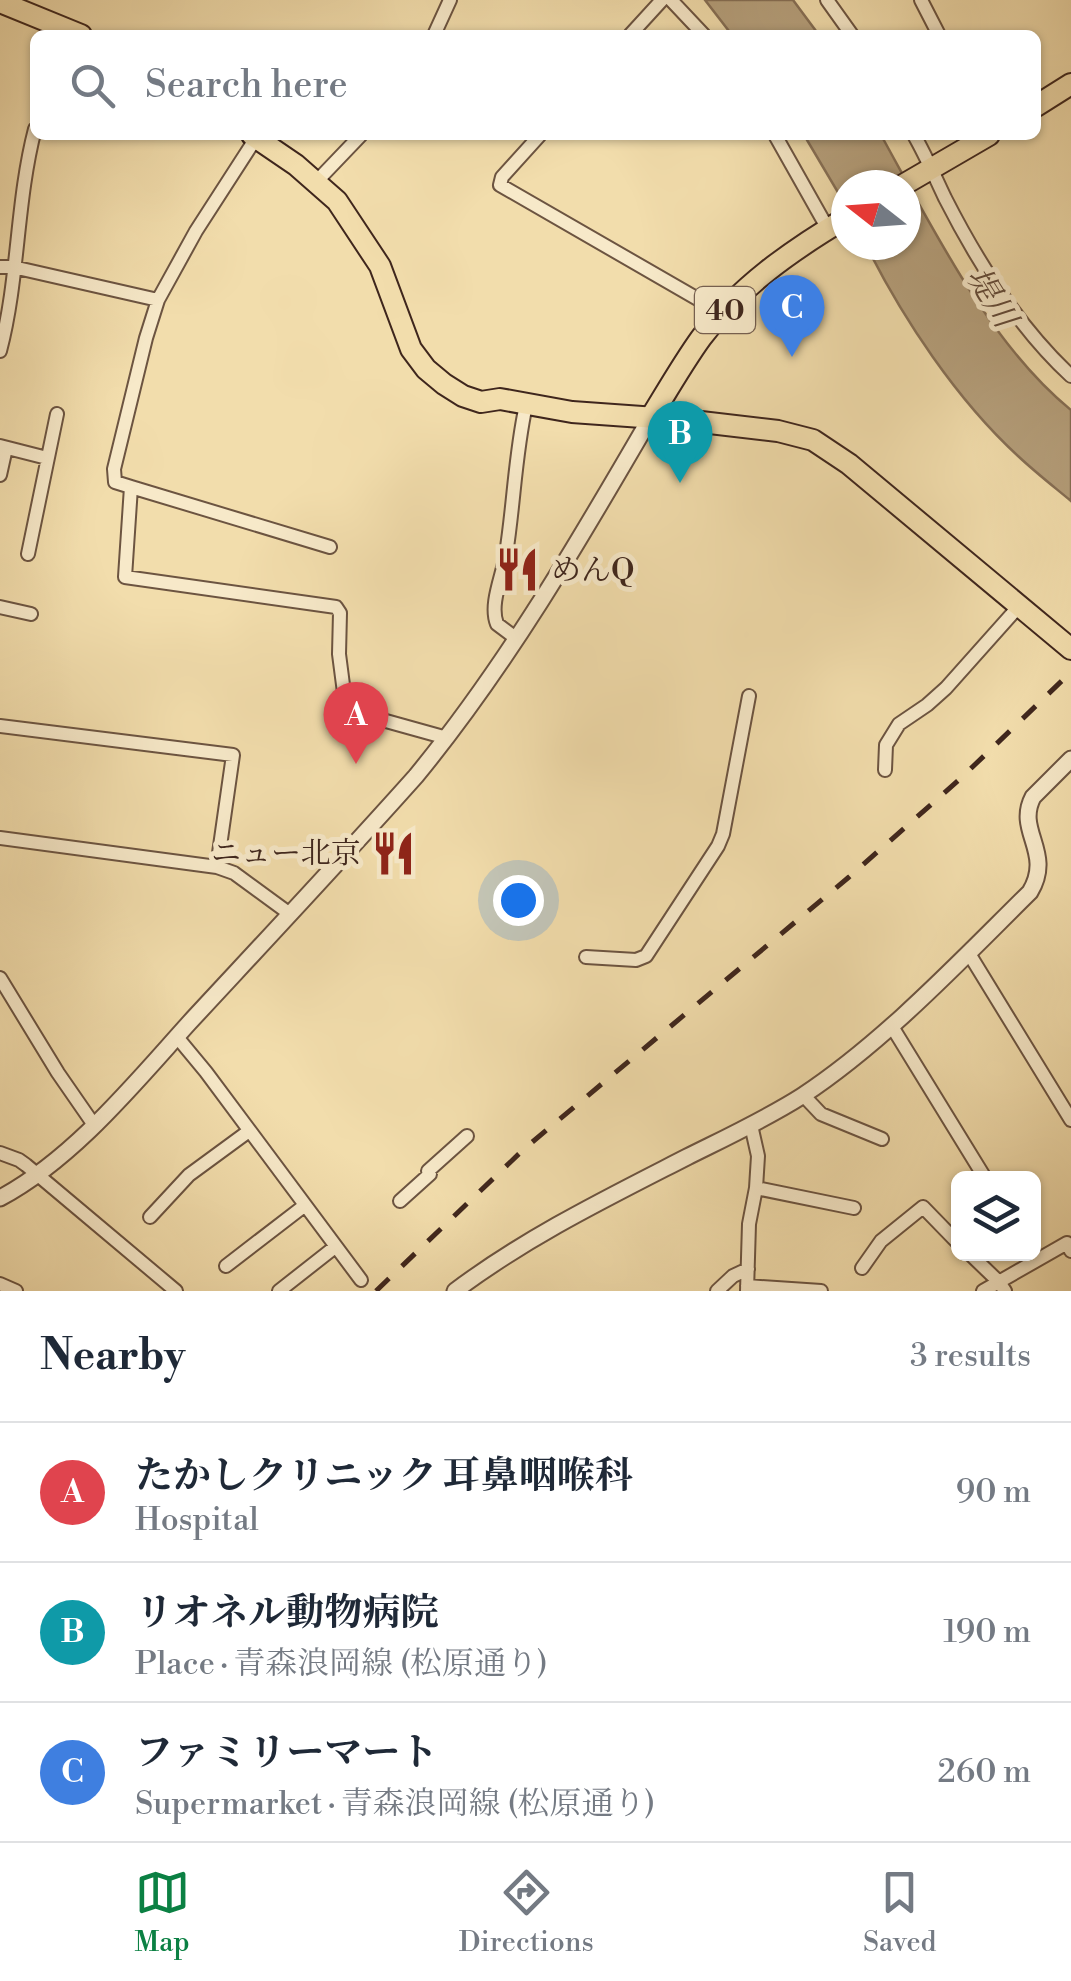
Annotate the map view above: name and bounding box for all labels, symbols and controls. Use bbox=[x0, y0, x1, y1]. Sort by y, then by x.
search box bbox=[30, 30, 1041, 140]
icon: search bbox=[65, 58, 120, 113]
text: Search here bbox=[145, 62, 348, 109]
north arrow bbox=[831, 170, 921, 260]
water label: 堤川 bbox=[957, 260, 1027, 338]
pin: C bbox=[760, 274, 824, 357]
road number: 40 bbox=[695, 287, 755, 333]
pin: B bbox=[648, 400, 712, 483]
restaurant icon: めんQ bbox=[494, 546, 542, 594]
place label: めんQ bbox=[551, 552, 634, 590]
pin: A bbox=[324, 682, 388, 764]
restaurant icon: ニュー北京 bbox=[370, 829, 418, 877]
place label: ニュー北京 bbox=[211, 835, 361, 873]
your location bbox=[493, 875, 544, 926]
map controls bbox=[951, 1171, 1041, 1261]
button: layers bbox=[951, 1171, 1041, 1261]
text: Nearby bbox=[40, 1330, 185, 1383]
text: 3 results bbox=[910, 1336, 1031, 1376]
text: たかしクリニック 耳鼻咽喉科 bbox=[135, 1453, 633, 1500]
text: A bbox=[61, 1472, 84, 1512]
text: 90 m bbox=[956, 1472, 1031, 1512]
text: Hospital bbox=[135, 1500, 259, 1540]
text: リオネル動物病院 bbox=[135, 1590, 438, 1637]
text: B bbox=[60, 1612, 85, 1652]
text: 190 m bbox=[943, 1612, 1031, 1652]
text: Place · 青森浪岡線 (松原通り) bbox=[135, 1644, 548, 1684]
text: ファミリーマート bbox=[135, 1730, 438, 1777]
text: C bbox=[61, 1752, 84, 1792]
text: 260 m bbox=[938, 1752, 1031, 1792]
text: Supermarket · 青森浪岡線 (松原通り) bbox=[135, 1784, 655, 1824]
tab: Map bbox=[135, 1865, 190, 1960]
tab: Directions bbox=[459, 1865, 594, 1960]
tab: Saved bbox=[863, 1865, 936, 1960]

